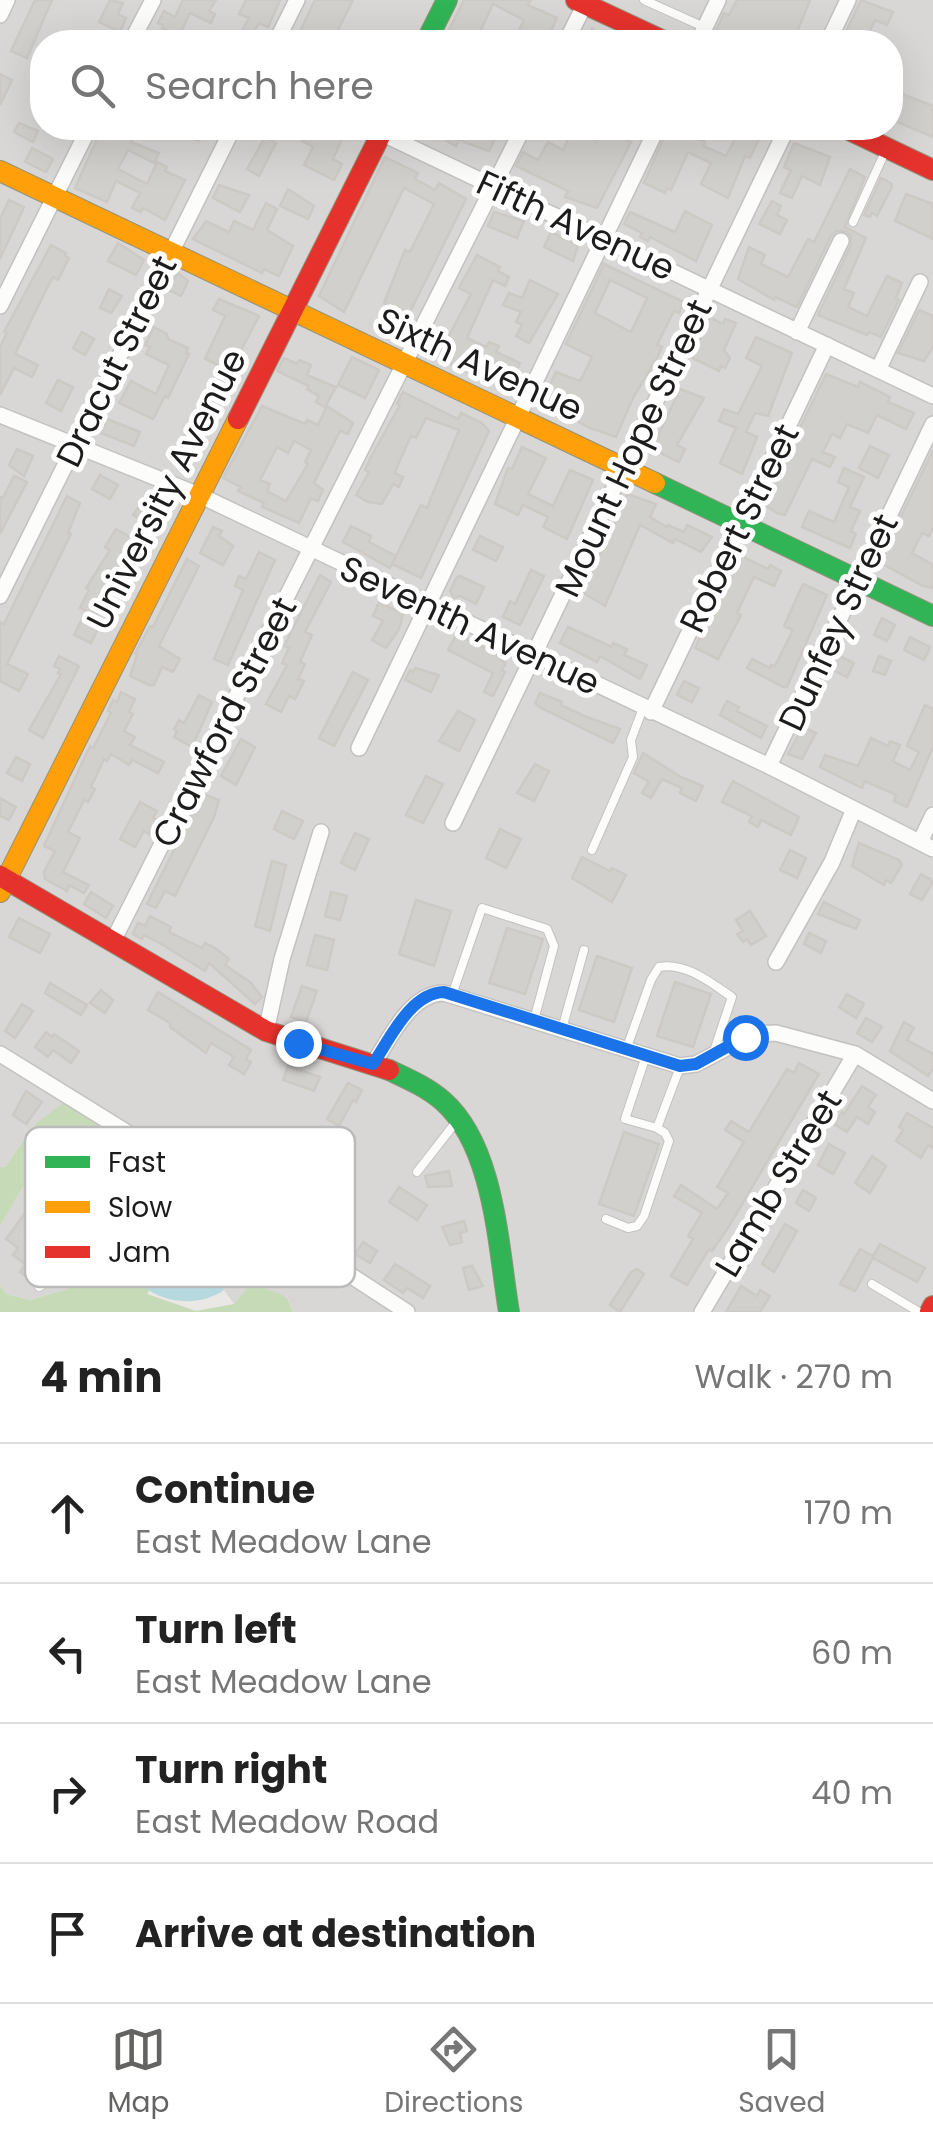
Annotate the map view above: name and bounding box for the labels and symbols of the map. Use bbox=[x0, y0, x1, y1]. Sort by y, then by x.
street label: Fifth Avenue bbox=[469, 158, 683, 292]
street label: Dracut Street bbox=[44, 247, 188, 475]
street label: Mount Hope Street bbox=[542, 291, 724, 605]
street label: Sixth Avenue bbox=[369, 295, 591, 433]
street label: University Avenue bbox=[74, 340, 258, 638]
street label: Robert Street bbox=[667, 415, 811, 641]
street label: Dunfey Street bbox=[766, 505, 910, 739]
street label: Seventh Avenue bbox=[332, 543, 608, 707]
street label: Crawford Street bbox=[140, 588, 308, 856]
route start bbox=[723, 1015, 769, 1061]
route end bbox=[276, 1021, 322, 1067]
street label: Lamb Street bbox=[703, 1080, 853, 1286]
legend bbox=[25, 1127, 355, 1287]
text: Fast bbox=[108, 1143, 166, 1182]
text: Slow bbox=[108, 1188, 172, 1227]
text: Jam bbox=[108, 1233, 171, 1272]

